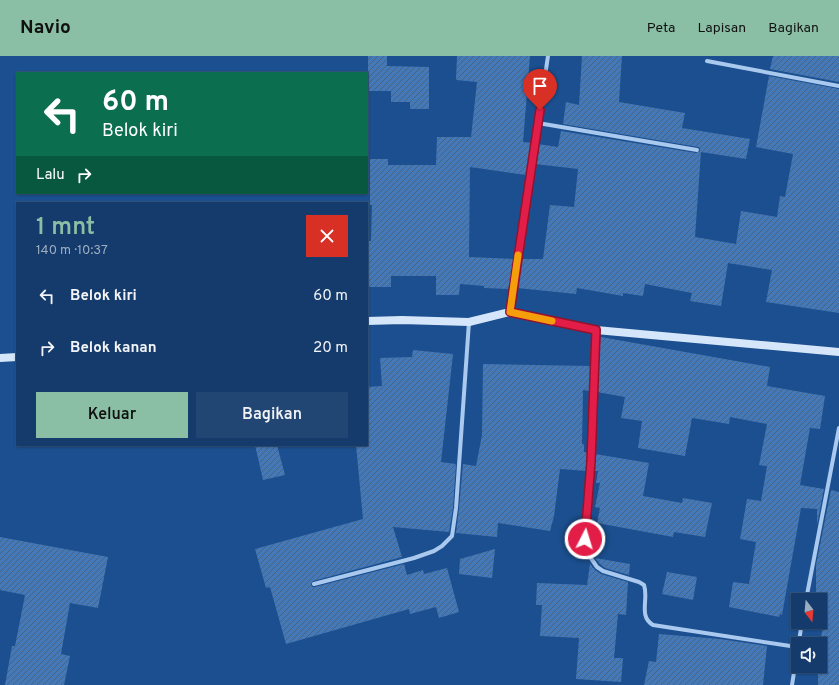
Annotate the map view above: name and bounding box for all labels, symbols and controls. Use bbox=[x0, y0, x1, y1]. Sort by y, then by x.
text: Navio bbox=[20, 16, 71, 40]
text: Peta bbox=[647, 20, 675, 37]
text: Lapisan bbox=[697, 20, 746, 37]
text: Bagikan bbox=[768, 20, 819, 37]
pin bbox=[523, 69, 557, 110]
icon: arrive bbox=[529, 75, 551, 97]
text: 60 m bbox=[102, 85, 169, 121]
icon: left bbox=[36, 88, 88, 140]
text: Belok kiri bbox=[102, 120, 178, 143]
icon: right bbox=[73, 164, 95, 186]
text: Lalu bbox=[36, 166, 65, 185]
text: 1 mnt bbox=[36, 213, 95, 243]
button: close bbox=[306, 215, 348, 257]
text: 140 m · 10:37 bbox=[36, 243, 108, 259]
icon: left bbox=[36, 285, 58, 307]
text: Belok kiri bbox=[70, 287, 137, 306]
text: 60 m bbox=[313, 287, 348, 306]
icon: right bbox=[36, 337, 58, 359]
text: Belok kanan bbox=[70, 339, 157, 358]
text: 20 m bbox=[313, 339, 348, 358]
button: Keluar bbox=[36, 392, 188, 438]
button: Bagikan bbox=[196, 392, 348, 438]
position arrow bbox=[564, 518, 606, 560]
north arrow bbox=[791, 593, 827, 629]
map controls bbox=[791, 593, 827, 673]
button: sound bbox=[791, 637, 827, 673]

